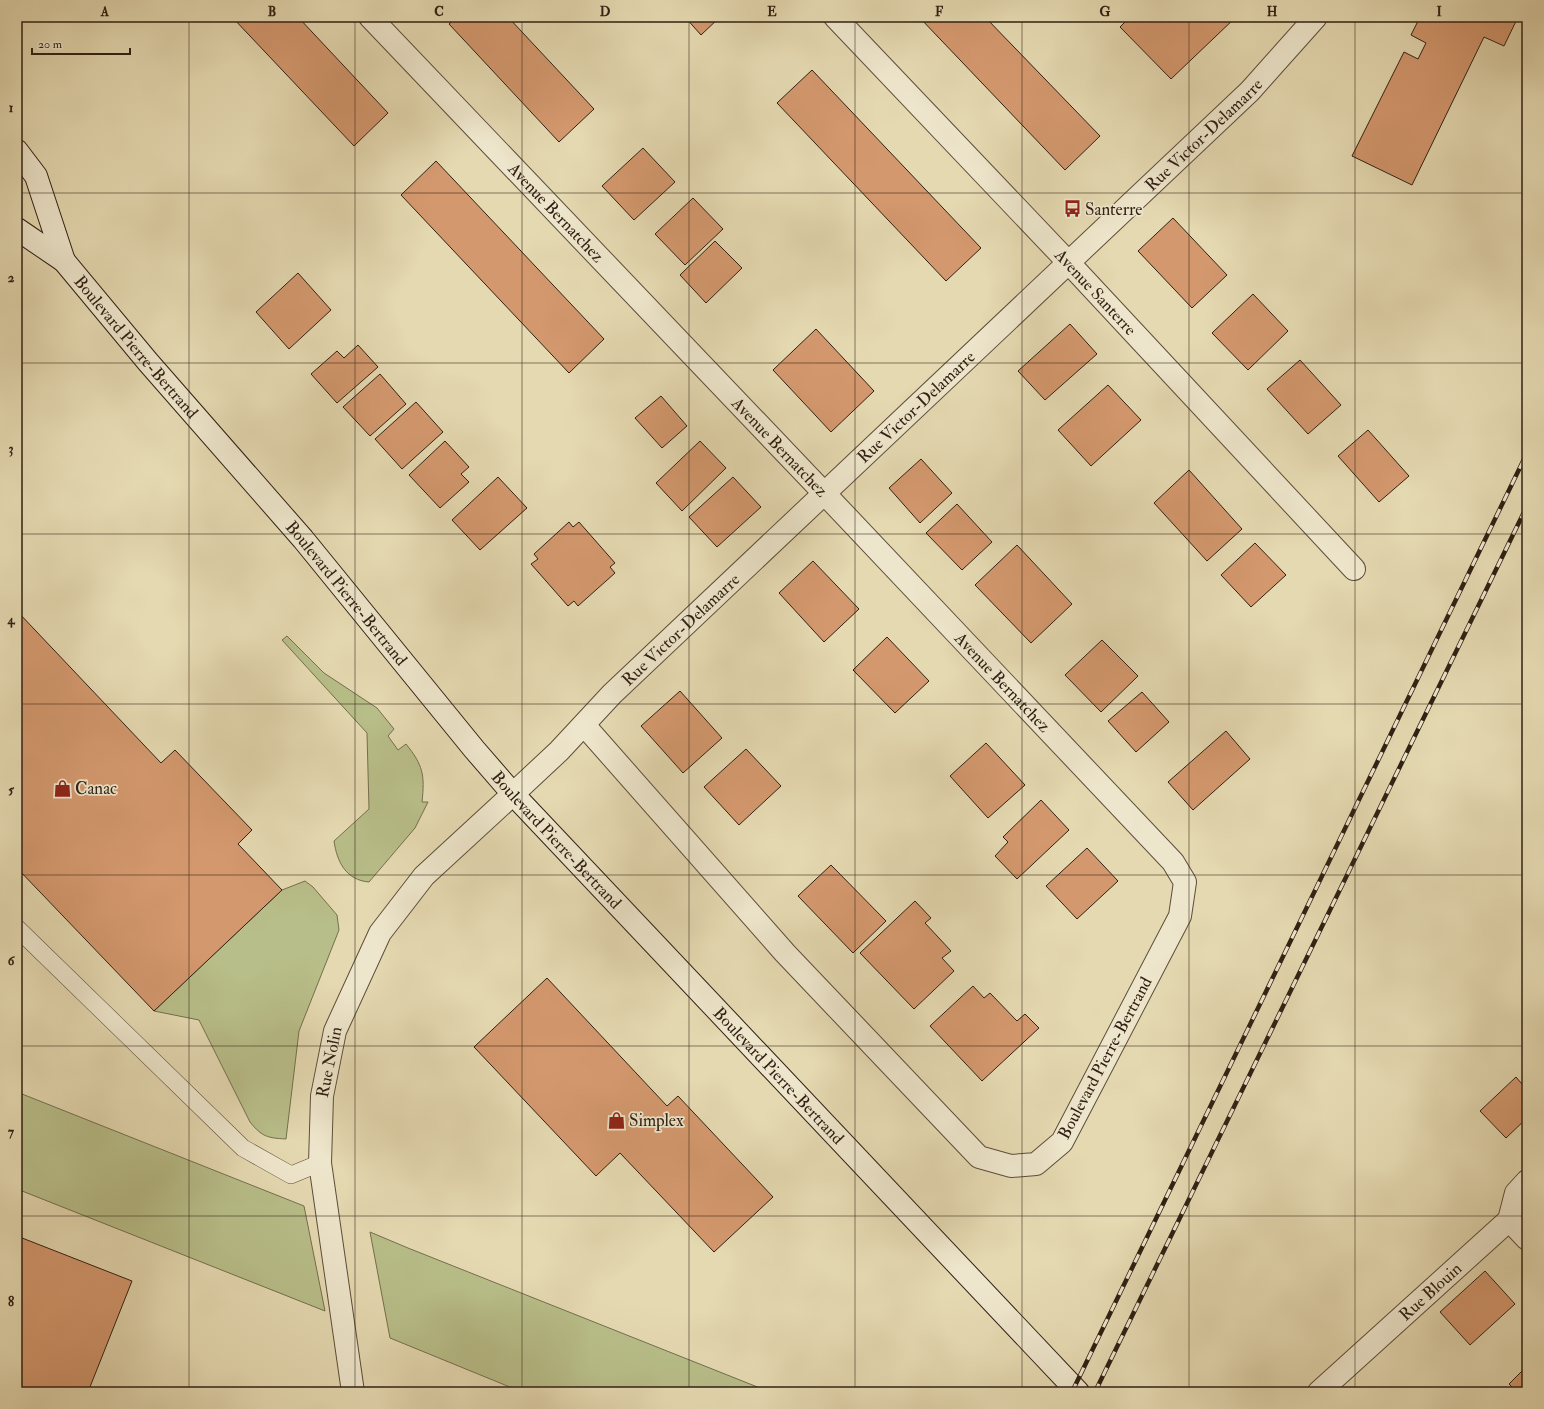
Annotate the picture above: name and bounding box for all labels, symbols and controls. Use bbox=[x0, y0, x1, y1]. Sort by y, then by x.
text: A bbox=[100, 4, 110, 20]
text: B bbox=[268, 4, 276, 20]
text: C bbox=[434, 4, 444, 20]
text: D bbox=[600, 4, 611, 20]
text: E bbox=[767, 4, 777, 20]
text: F bbox=[935, 4, 944, 20]
text: G bbox=[1100, 4, 1111, 20]
text: H bbox=[1267, 4, 1278, 20]
text: I bbox=[1436, 4, 1442, 20]
scale bar bbox=[32, 30, 130, 56]
text: 20 m bbox=[38, 37, 63, 52]
street label: Rue Victor-Delamarre bbox=[1140, 74, 1267, 195]
text: 1 bbox=[9, 100, 14, 116]
street label: Avenue Bernatchez bbox=[503, 157, 609, 267]
bus stop icon: Santerre bbox=[1062, 199, 1082, 219]
place label: Santerre bbox=[1085, 199, 1142, 220]
street label: Avenue Santerre bbox=[1050, 244, 1141, 339]
text: 2 bbox=[8, 270, 15, 286]
street label: Boulevard Pierre-Bertrand bbox=[70, 271, 203, 423]
street label: Rue Victor-Delamarre bbox=[853, 346, 979, 467]
street label: Avenue Bernatchez bbox=[727, 392, 832, 501]
text: 3 bbox=[9, 441, 14, 457]
street label: Boulevard Pierre-Bertrand bbox=[281, 516, 413, 670]
street label: Rue Victor-Delamarre bbox=[617, 569, 744, 690]
text: 4 bbox=[6, 612, 15, 628]
street label: Avenue Bernatchez bbox=[950, 627, 1055, 736]
street label: Boulevard Pierre-Bertrand bbox=[487, 766, 627, 913]
shop icon: Canac bbox=[52, 778, 72, 798]
place label: Canac bbox=[75, 778, 117, 799]
text: 5 bbox=[8, 782, 14, 798]
text: 6 bbox=[8, 953, 16, 969]
street label: Boulevard Pierre-Bertrand bbox=[1053, 973, 1157, 1143]
street label: Boulevard Pierre-Bertrand bbox=[709, 1002, 849, 1149]
street label: Rue Nolin bbox=[311, 1024, 346, 1099]
shop icon: Simplex bbox=[606, 1110, 626, 1130]
place label: Simplex bbox=[629, 1110, 684, 1132]
text: 7 bbox=[8, 1124, 15, 1140]
street label: Rue Blouin bbox=[1395, 1258, 1466, 1325]
text: 8 bbox=[8, 1294, 14, 1310]

